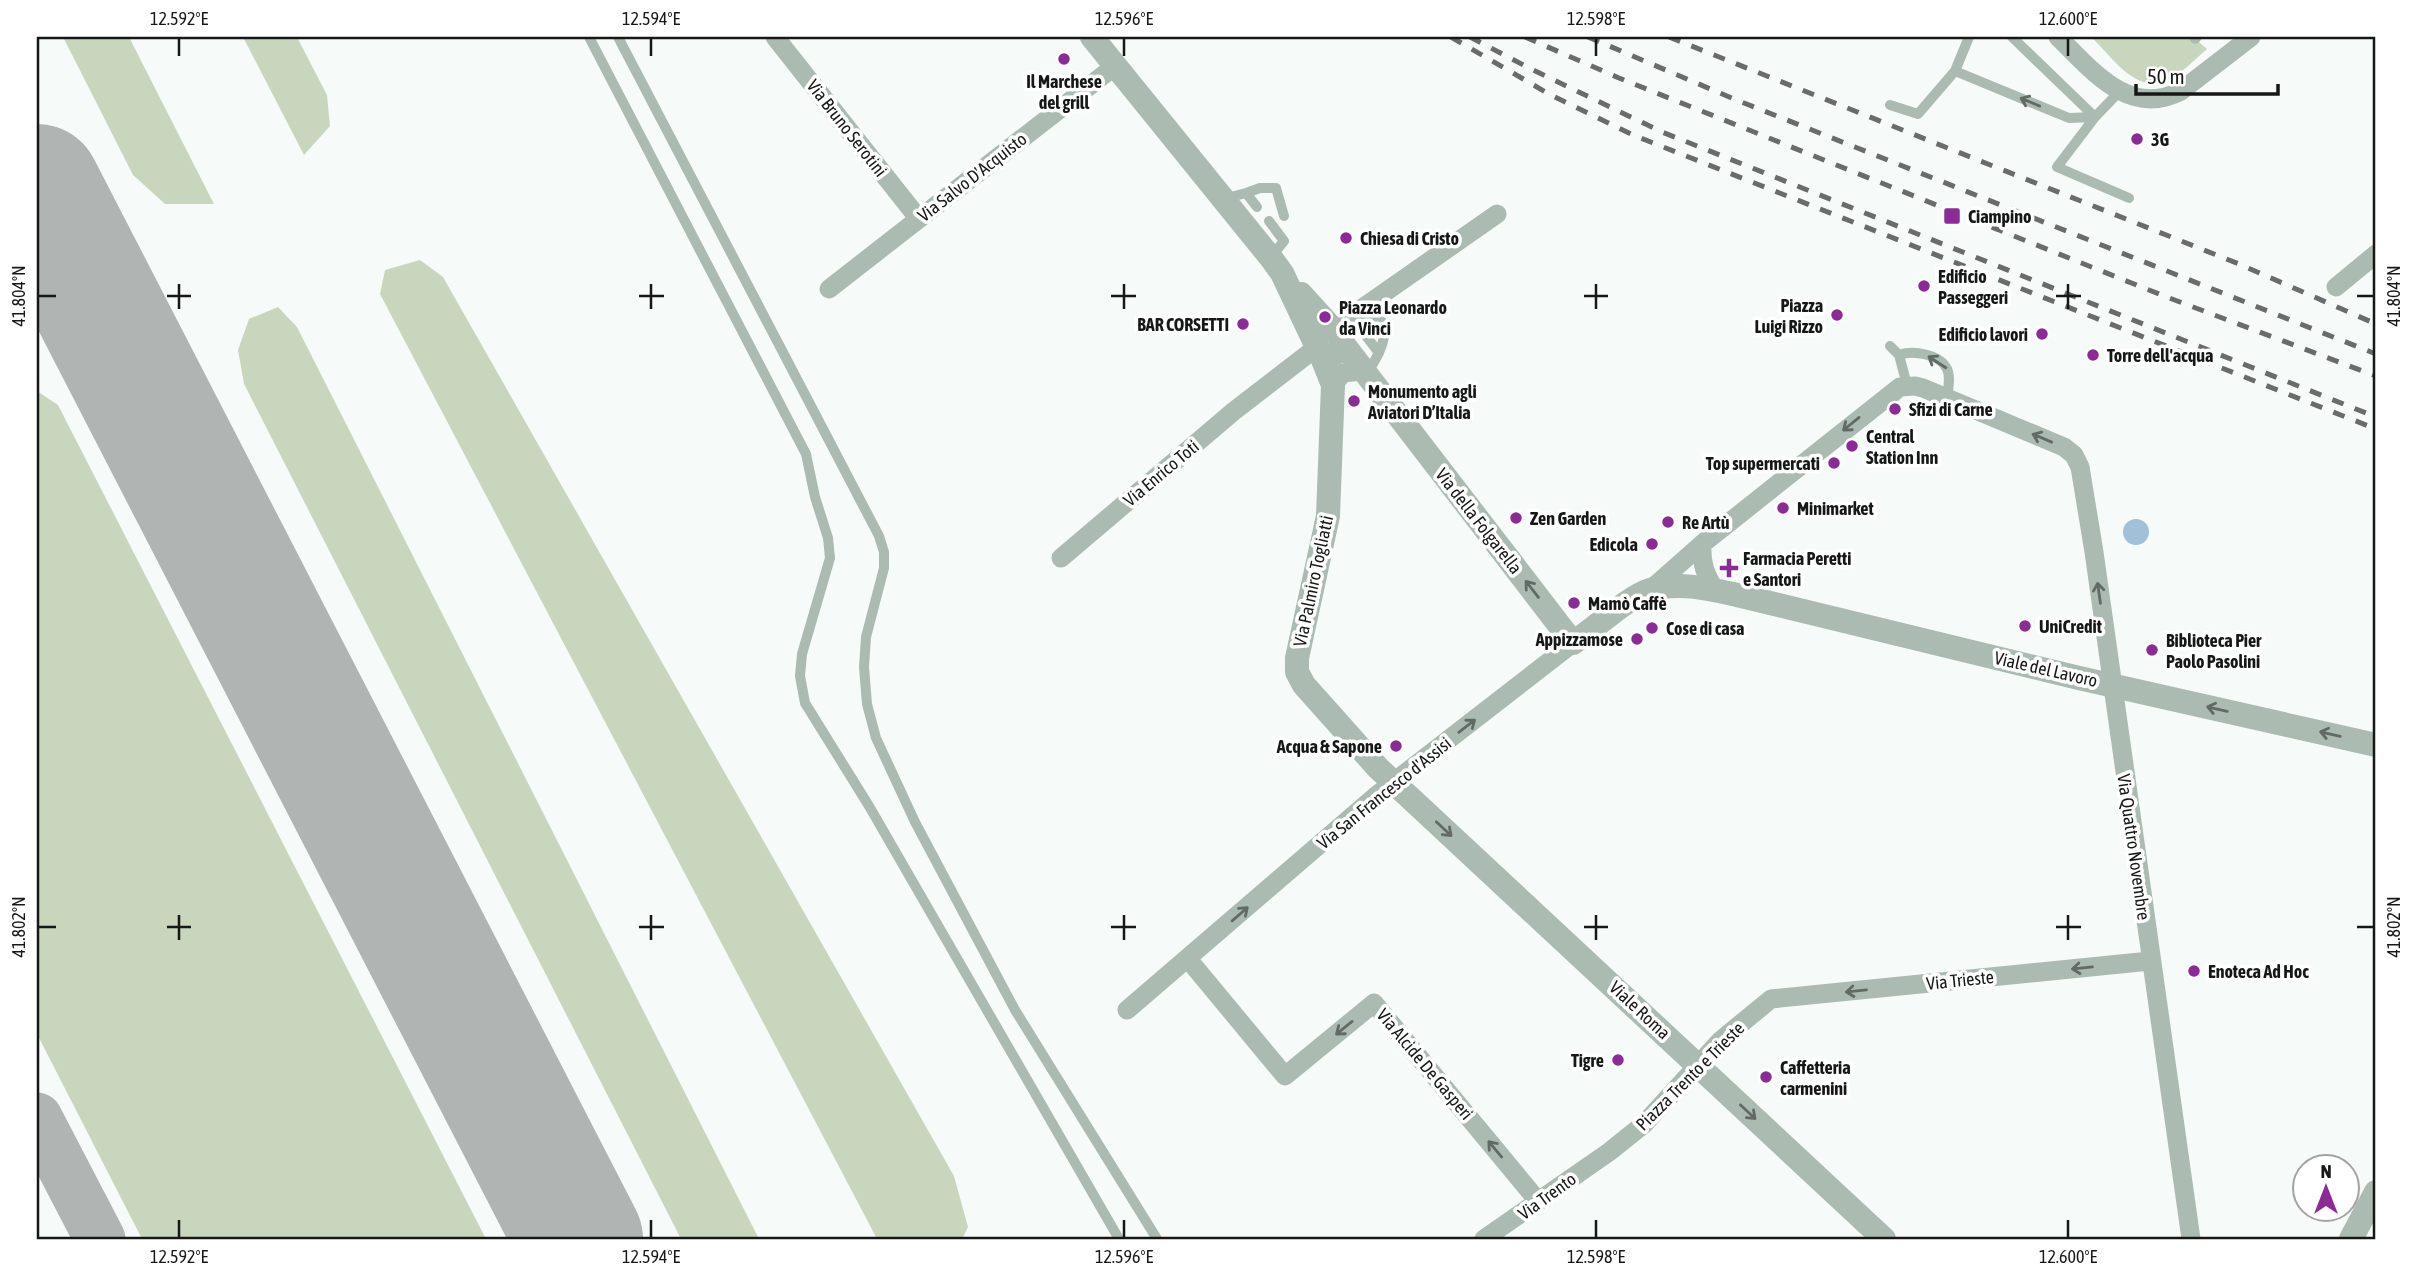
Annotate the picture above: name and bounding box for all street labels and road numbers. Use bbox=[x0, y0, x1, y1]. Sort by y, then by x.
street label: Via Bruno Serotini bbox=[802, 75, 892, 181]
street label: Via Salvo D'Acquisto bbox=[913, 128, 1031, 226]
street label: Via Enrico Toti bbox=[1119, 435, 1203, 511]
street label: Via della Folgarella bbox=[1431, 464, 1527, 578]
street label: Via Palmiro Togliatti bbox=[1289, 514, 1337, 648]
street label: Viale del Lavoro bbox=[1992, 647, 2100, 691]
street label: Via San Francesco d'Assisi bbox=[1313, 733, 1455, 853]
street label: Via Quattro Novembre bbox=[2113, 773, 2155, 921]
street label: Via Trieste bbox=[1925, 966, 1995, 994]
street label: Viale Roma bbox=[1605, 977, 1675, 1043]
street label: Via Alcide De Gasperi bbox=[1373, 1004, 1477, 1124]
street label: Piazza Trento e Trieste bbox=[1632, 1018, 1748, 1134]
street label: Via Trento bbox=[1514, 1168, 1580, 1224]

